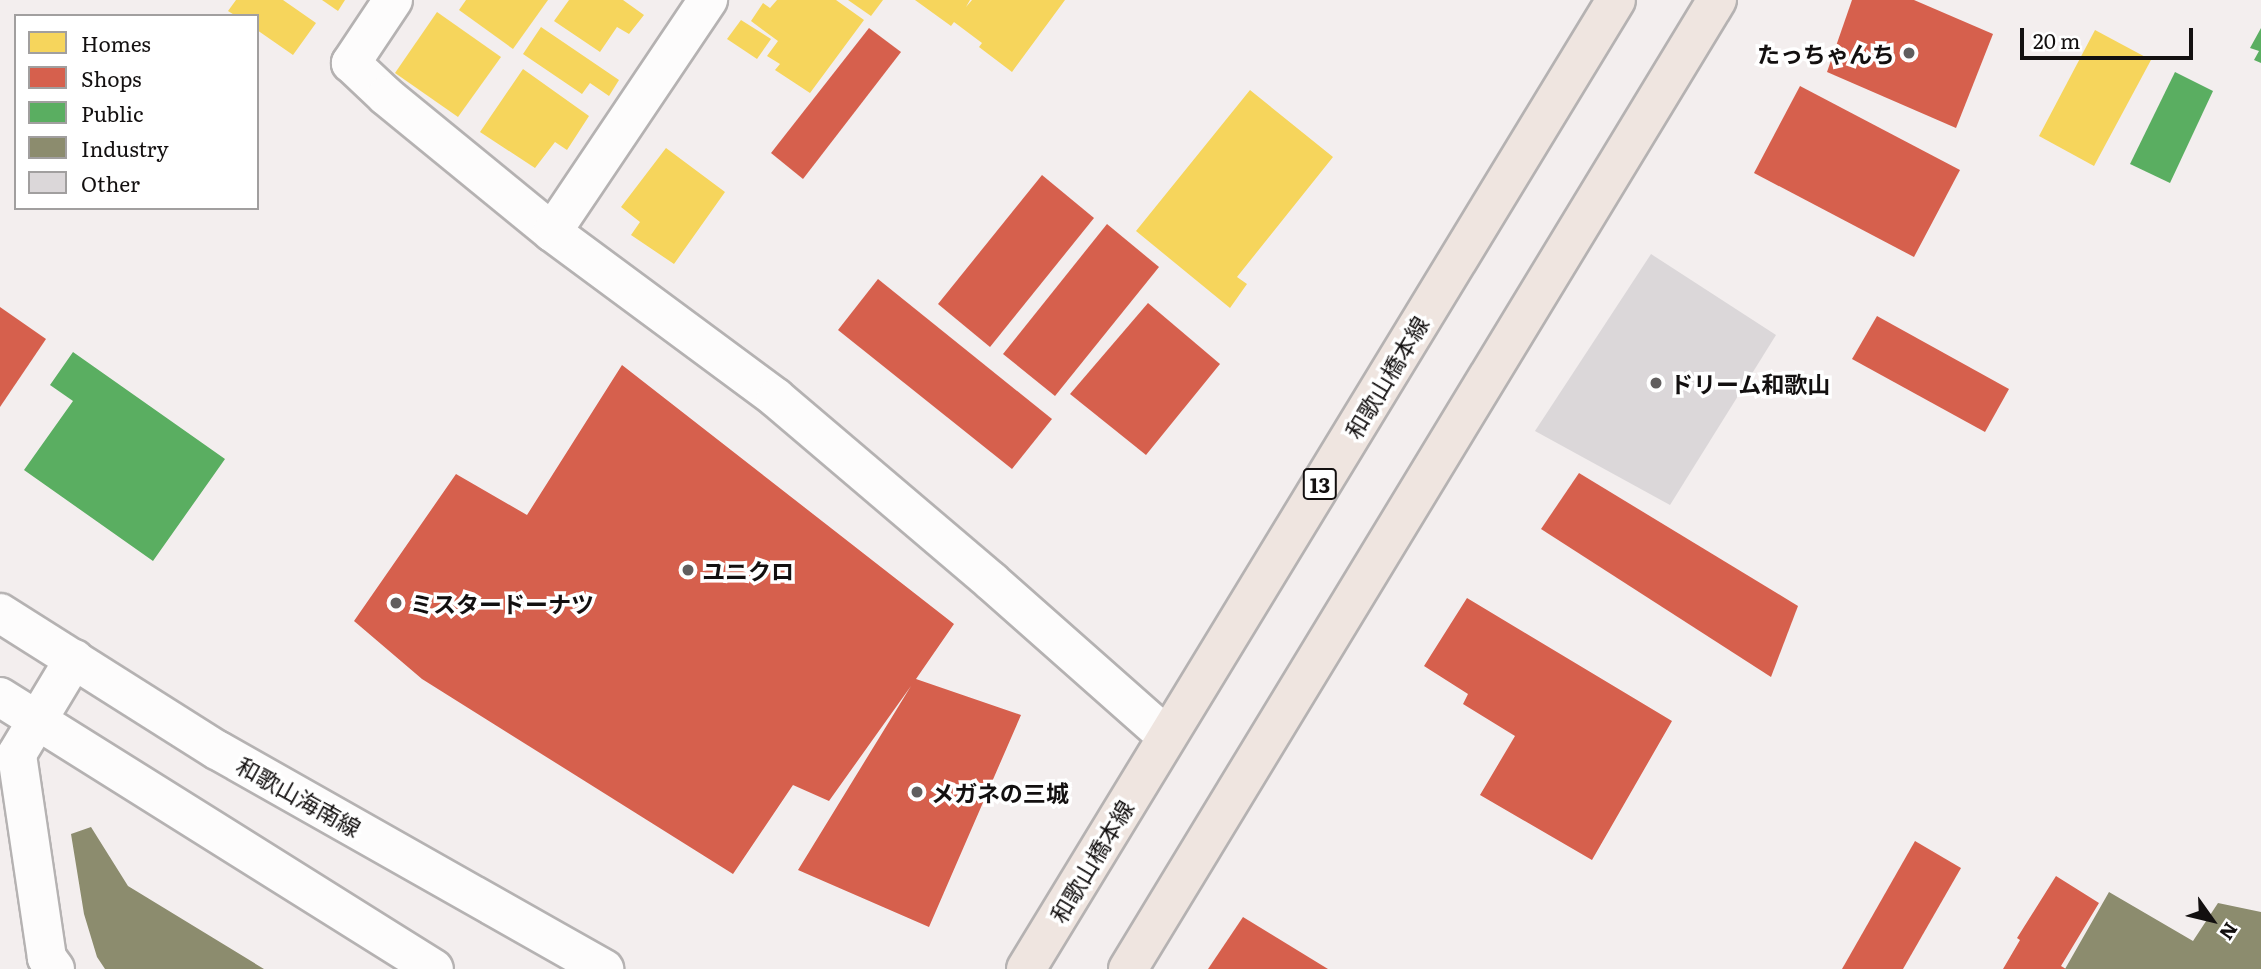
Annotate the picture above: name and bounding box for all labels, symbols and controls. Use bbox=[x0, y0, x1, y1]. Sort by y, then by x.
legend bbox=[14, 14, 259, 210]
scale bar bbox=[2023, 14, 2196, 58]
text: 20 m bbox=[2033, 24, 2080, 55]
text: Homes bbox=[81, 27, 151, 58]
place label: たっちゃんち bbox=[1757, 39, 1895, 67]
marker: たっちゃんち bbox=[1901, 45, 1917, 61]
text: Shops bbox=[81, 62, 142, 93]
text: Public bbox=[81, 97, 143, 128]
text: Industry bbox=[81, 132, 169, 163]
text: Other bbox=[81, 167, 140, 198]
street label: 和歌山橋本線 bbox=[1339, 311, 1433, 443]
place label: ドリーム和歌山 bbox=[1670, 369, 1831, 397]
marker: ドリーム和歌山 bbox=[1648, 375, 1664, 391]
road number: 13 bbox=[1302, 466, 1338, 502]
place label: ユニクロ bbox=[702, 556, 794, 584]
marker: ユニクロ bbox=[680, 562, 696, 578]
place label: ミスタードーナツ bbox=[410, 589, 594, 617]
marker: ミスタードーナツ bbox=[388, 595, 404, 611]
street label: 和歌山海南線 bbox=[232, 750, 366, 842]
place label: メガネの三城 bbox=[931, 778, 1069, 806]
marker: メガネの三城 bbox=[909, 784, 925, 800]
street label: 和歌山橋本線 bbox=[1044, 795, 1138, 927]
north arrow bbox=[2177, 885, 2247, 955]
text: N bbox=[2213, 917, 2245, 946]

